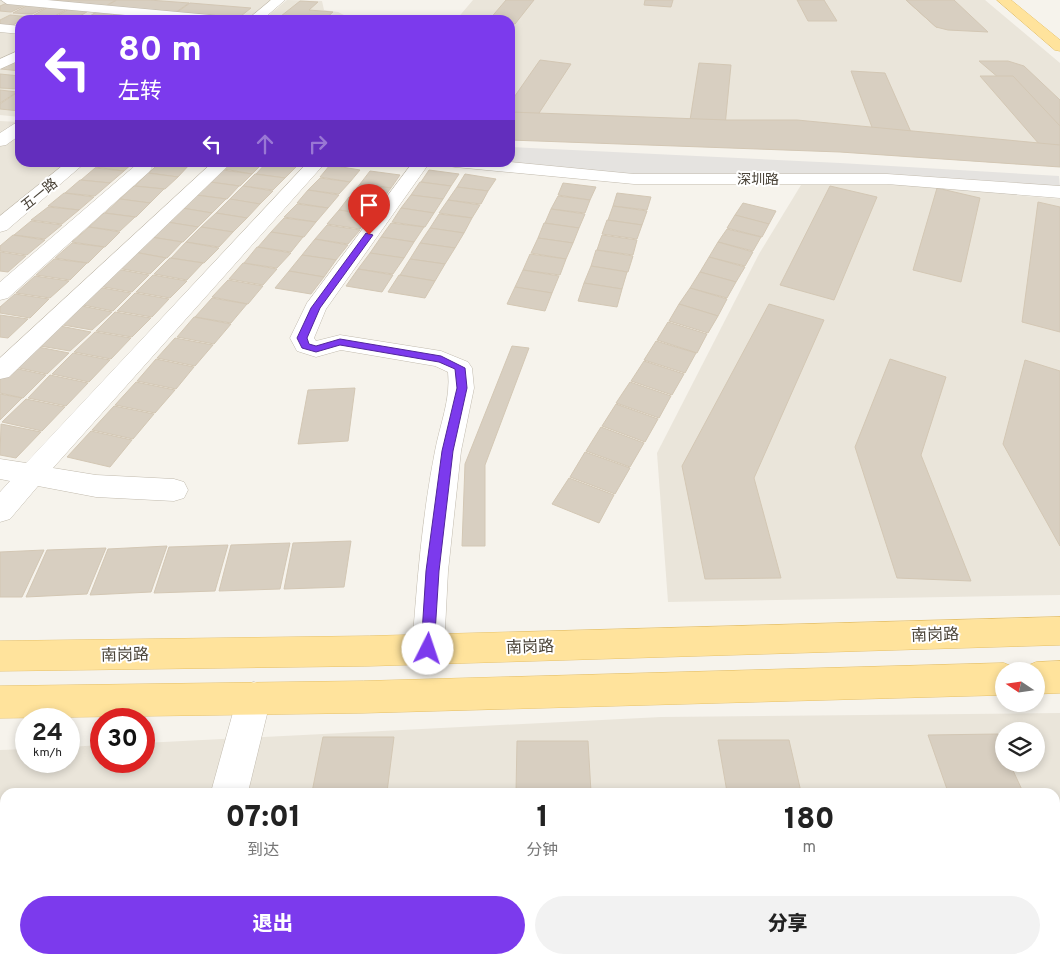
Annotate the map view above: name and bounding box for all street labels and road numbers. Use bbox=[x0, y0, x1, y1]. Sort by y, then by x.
street label: 深圳路 bbox=[737, 172, 779, 189]
street label: 五一路 bbox=[18, 175, 62, 215]
street label: 南岗路 bbox=[911, 625, 959, 647]
street label: 南岗路 bbox=[506, 637, 554, 659]
street label: 南岗路 bbox=[101, 646, 149, 666]

